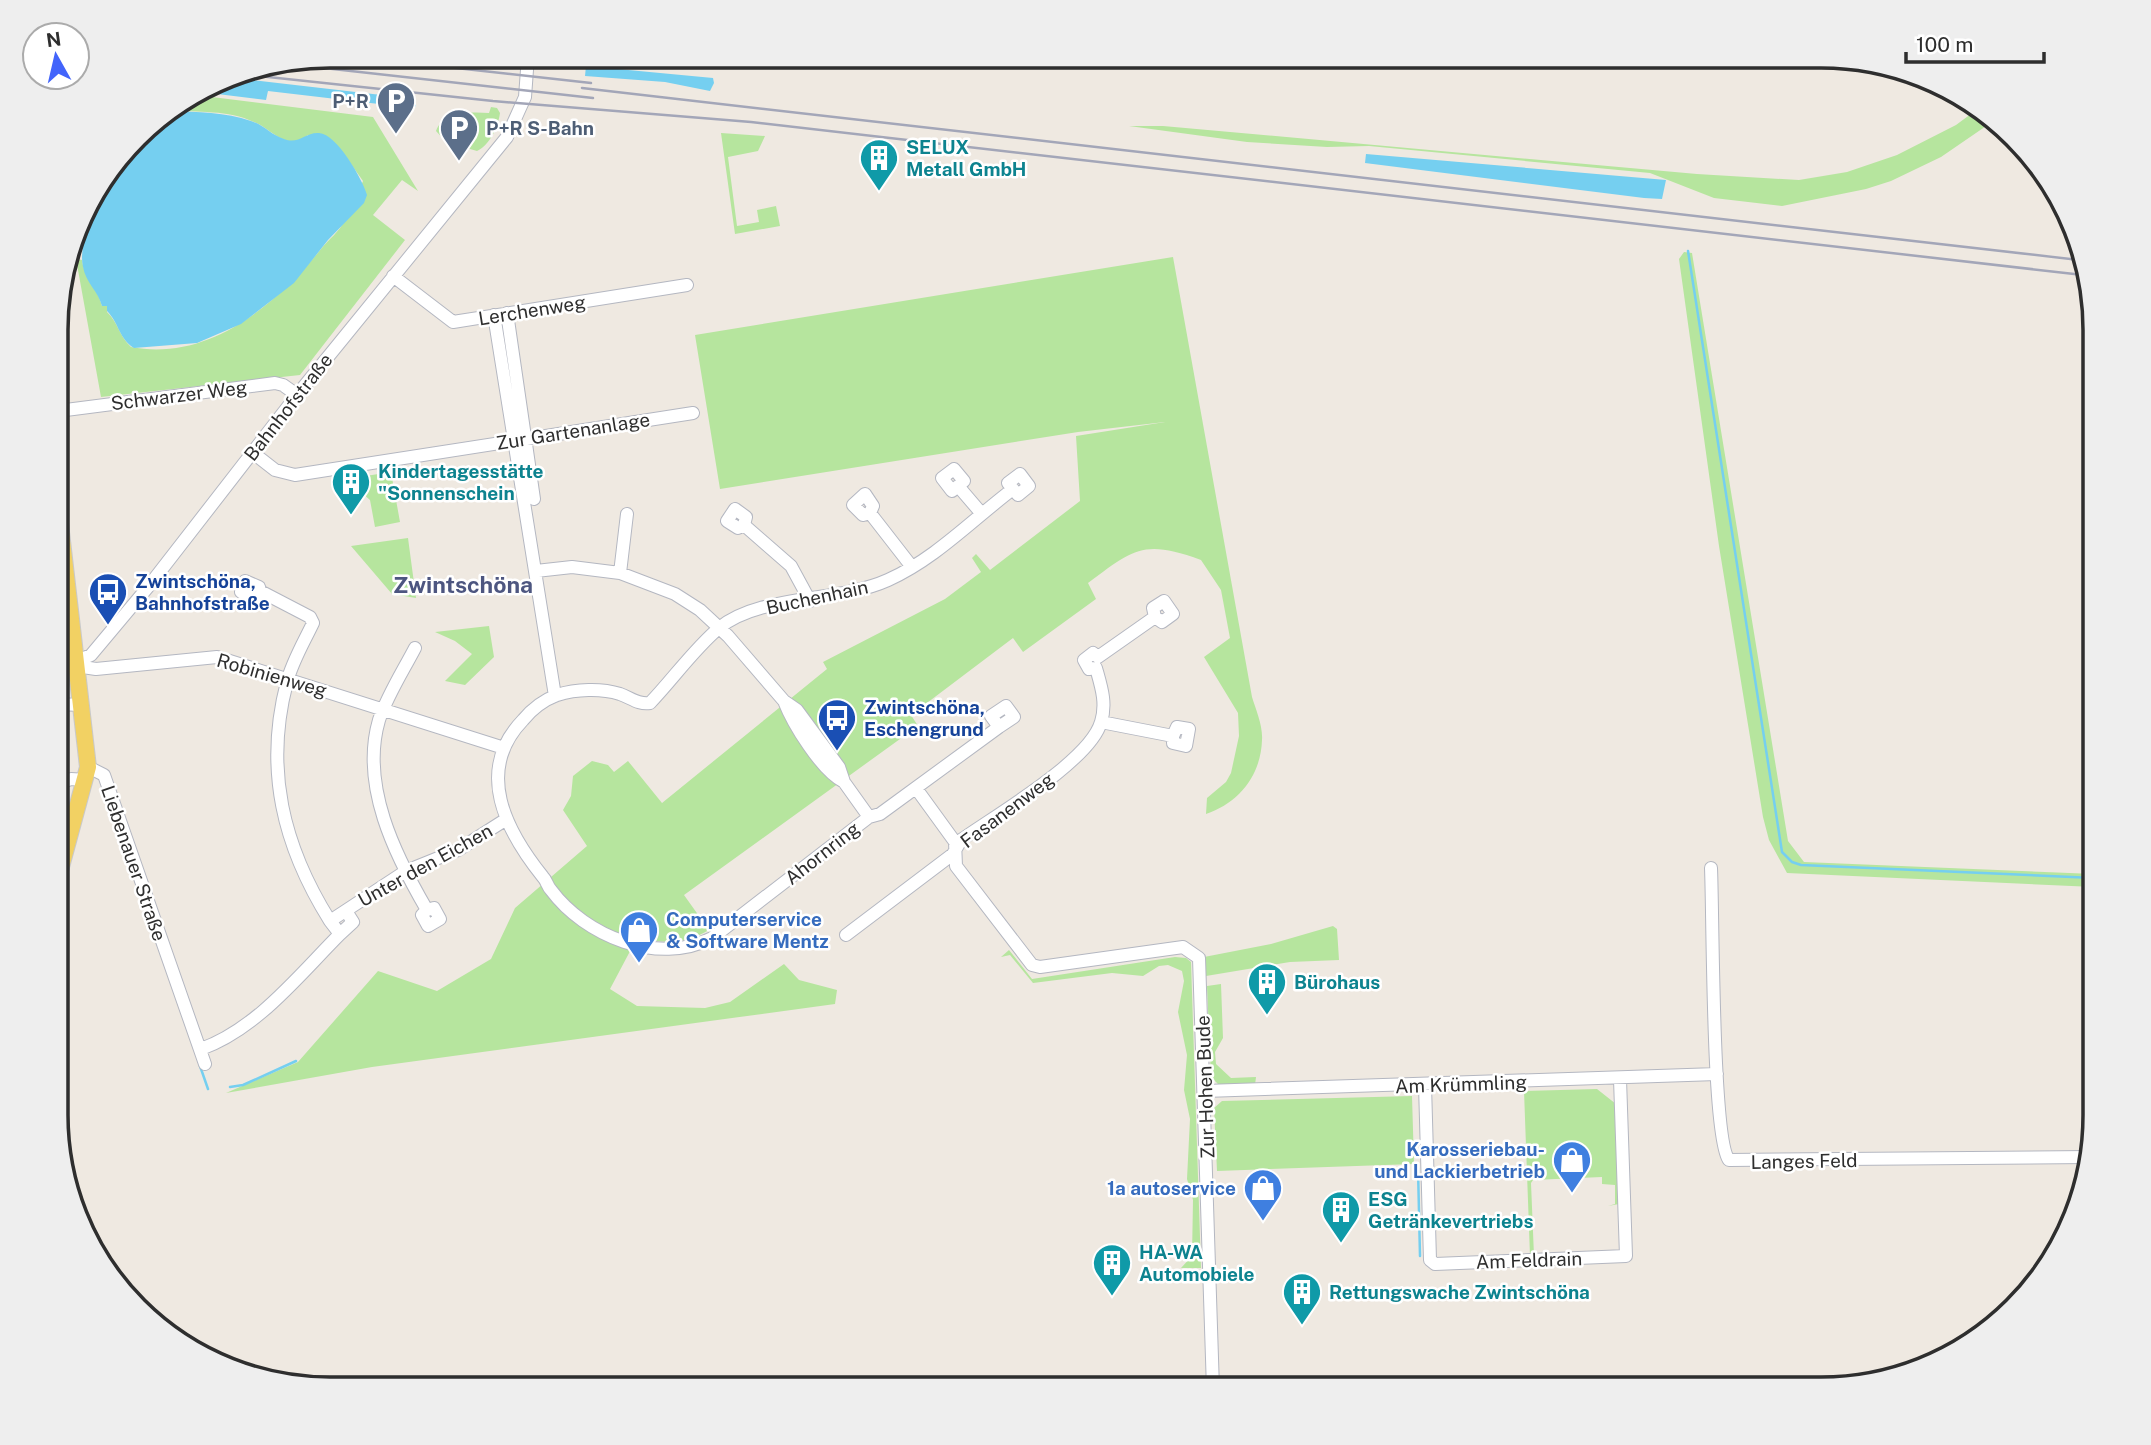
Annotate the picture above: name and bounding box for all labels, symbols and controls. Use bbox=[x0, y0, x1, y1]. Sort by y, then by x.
north arrow bbox=[21, 21, 91, 91]
scale bar bbox=[1906, 21, 2044, 65]
text: N bbox=[45, 27, 63, 51]
text: 100 m bbox=[1916, 32, 1973, 57]
parking icon: P+R bbox=[375, 80, 417, 135]
place label: P+R bbox=[332, 90, 369, 112]
parking icon: P+R S-Bahn bbox=[438, 107, 480, 162]
place label: P+R S-Bahn bbox=[486, 117, 594, 139]
place label: SELUX Metall GmbH bbox=[906, 136, 1026, 180]
building icon: SELUX Metall GmbH bbox=[858, 137, 900, 192]
street label: Lerchenweg bbox=[477, 291, 587, 329]
street label: Bahnhofstraße bbox=[239, 349, 337, 465]
street label: Schwarzer Weg bbox=[109, 376, 249, 414]
street label: Zur Gartenanlage bbox=[494, 408, 652, 454]
place label: Kindertagesstätte "Sonnenschein bbox=[378, 460, 544, 504]
building icon: Kindertagesstätte "Sonnenschein bbox=[330, 461, 372, 516]
place label: Zwintschöna, Bahnhofstraße bbox=[135, 570, 270, 614]
bus stop icon: Zwintschöna, Bahnhofstraße bbox=[87, 571, 129, 626]
district label: Zwintschöna bbox=[393, 571, 533, 598]
street label: Buchenhain bbox=[764, 575, 870, 619]
street label: Robinienweg bbox=[214, 649, 330, 701]
place label: Zwintschöna, Eschengrund bbox=[864, 696, 985, 740]
bus stop icon: Zwintschöna, Eschengrund bbox=[816, 697, 858, 752]
street label: Fasanenweg bbox=[956, 768, 1058, 852]
street label: Liebenauer Straße bbox=[97, 782, 171, 944]
street label: Ahornring bbox=[780, 817, 864, 889]
street label: Unter den Eichen bbox=[354, 819, 496, 911]
place label: Computerservice & Software Mentz bbox=[666, 908, 829, 952]
shop icon: Computerservice & Software Mentz bbox=[618, 909, 660, 964]
building icon: Bürohaus bbox=[1246, 961, 1288, 1016]
place label: Bürohaus bbox=[1294, 971, 1380, 993]
street label: Zur Hohen Bude bbox=[1192, 1015, 1218, 1159]
street label: Am Krümmling bbox=[1395, 1071, 1528, 1097]
place label: Karosseriebau- und Lackierbetrieb bbox=[1374, 1138, 1545, 1182]
shop icon: Karosseriebau- und Lackierbetrieb bbox=[1551, 1139, 1593, 1194]
street label: Langes Feld bbox=[1750, 1149, 1858, 1173]
shop icon: 1a autoservice bbox=[1242, 1167, 1284, 1222]
place label: 1a autoservice bbox=[1107, 1177, 1236, 1199]
place label: ESG Getränkevertriebs bbox=[1368, 1188, 1533, 1232]
building icon: ESG Getränkevertriebs bbox=[1320, 1189, 1362, 1244]
place label: HA-WA Automobiele bbox=[1139, 1241, 1255, 1285]
building icon: HA-WA Automobiele bbox=[1091, 1242, 1133, 1297]
street label: Am Feldrain bbox=[1475, 1247, 1583, 1273]
building icon: Rettungswache Zwintschöna bbox=[1281, 1271, 1323, 1326]
place label: Rettungswache Zwintschöna bbox=[1329, 1281, 1590, 1303]

